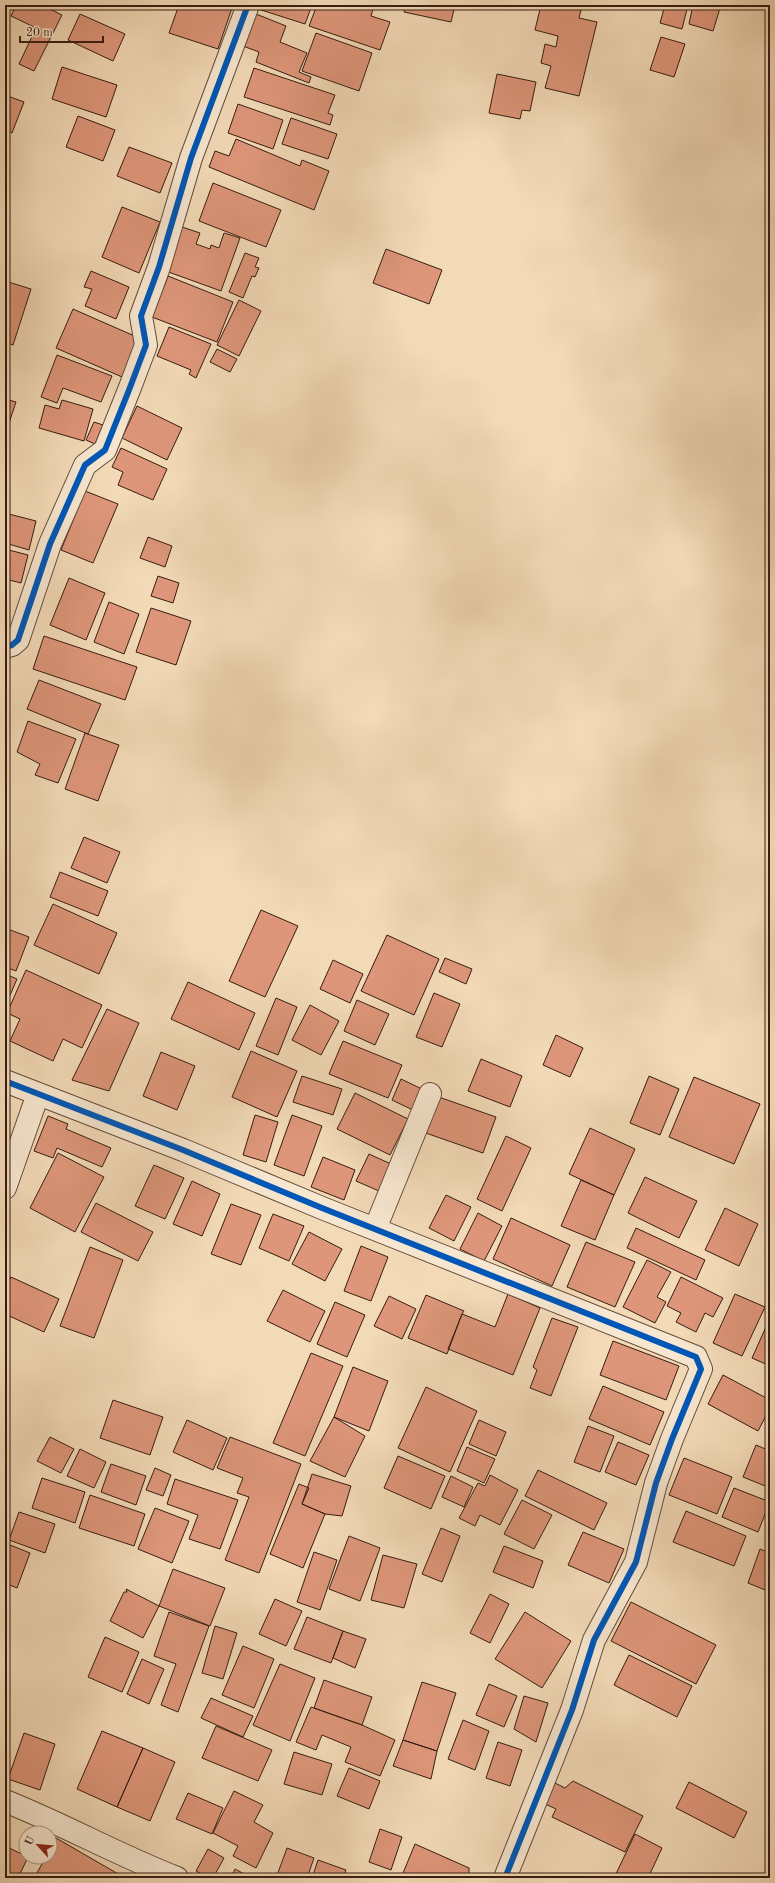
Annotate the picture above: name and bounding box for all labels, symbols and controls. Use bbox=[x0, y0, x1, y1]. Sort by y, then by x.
scale bar bbox=[20, 18, 103, 44]
text: 20 m bbox=[26, 27, 53, 39]
north arrow bbox=[18, 1825, 58, 1865]
text: U bbox=[24, 1835, 37, 1848]

